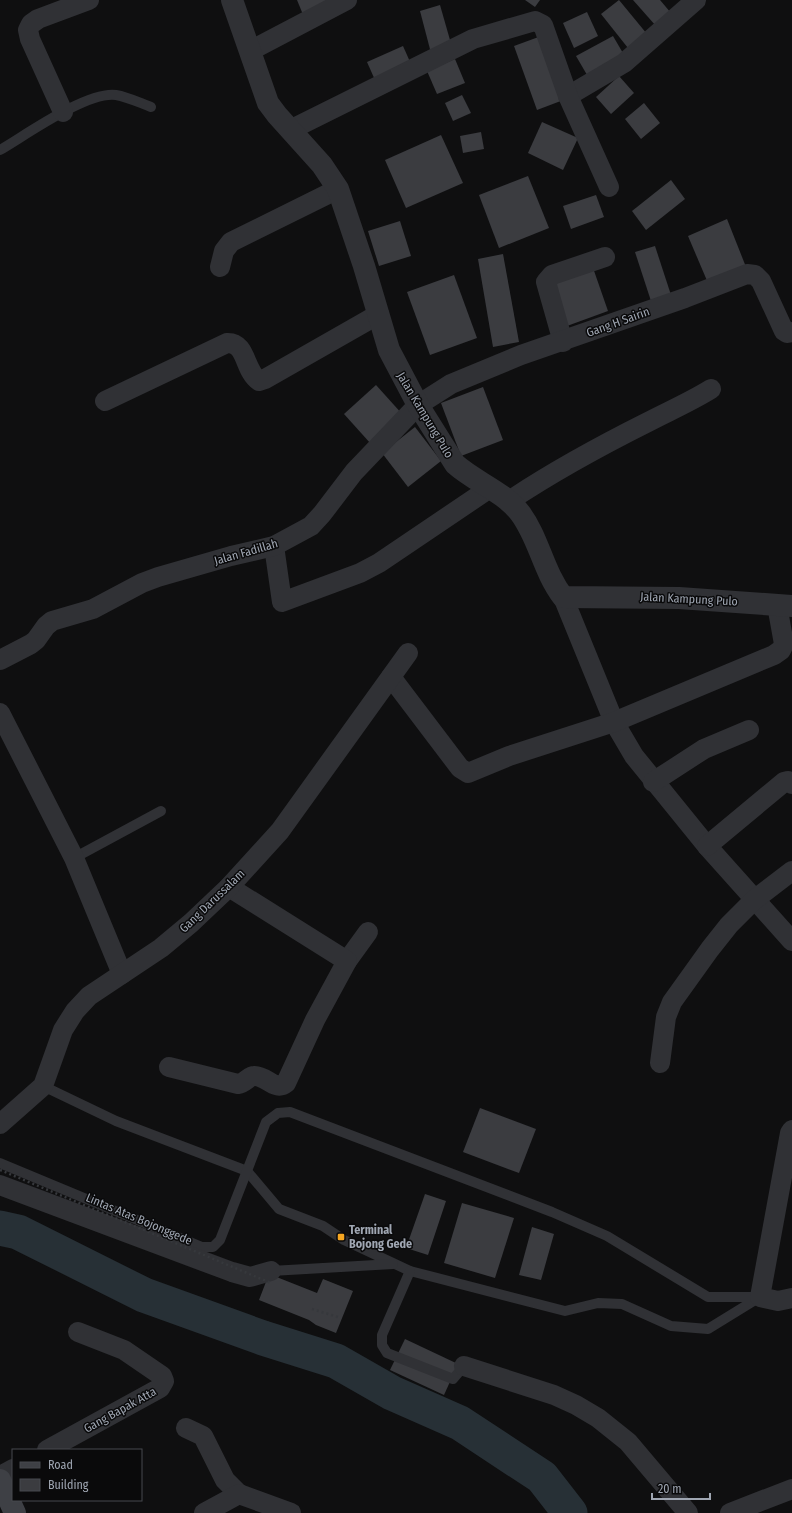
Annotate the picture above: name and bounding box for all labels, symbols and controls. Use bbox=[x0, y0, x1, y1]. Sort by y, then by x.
street label: Gang H Sairin bbox=[585, 304, 651, 340]
street label: Jalan Kampung Pulo bbox=[394, 370, 456, 460]
street label: Jalan Fadillah bbox=[213, 536, 279, 568]
street label: Jalan Kampung Pulo bbox=[640, 589, 738, 609]
street label: Gang Darussalam bbox=[177, 867, 247, 935]
street label: Lintas Atas Bojonggede bbox=[84, 1190, 194, 1248]
place label: Terminal Bojong Gede bbox=[349, 1223, 412, 1251]
marker: Terminal Bojong Gede bbox=[336, 1232, 346, 1242]
street label: Gang Bapak Atta bbox=[81, 1384, 159, 1436]
legend bbox=[12, 1449, 142, 1501]
text: Road bbox=[48, 1458, 73, 1472]
scale bar bbox=[652, 1475, 710, 1501]
text: Building bbox=[48, 1478, 89, 1492]
text: 20 m bbox=[658, 1482, 682, 1496]

